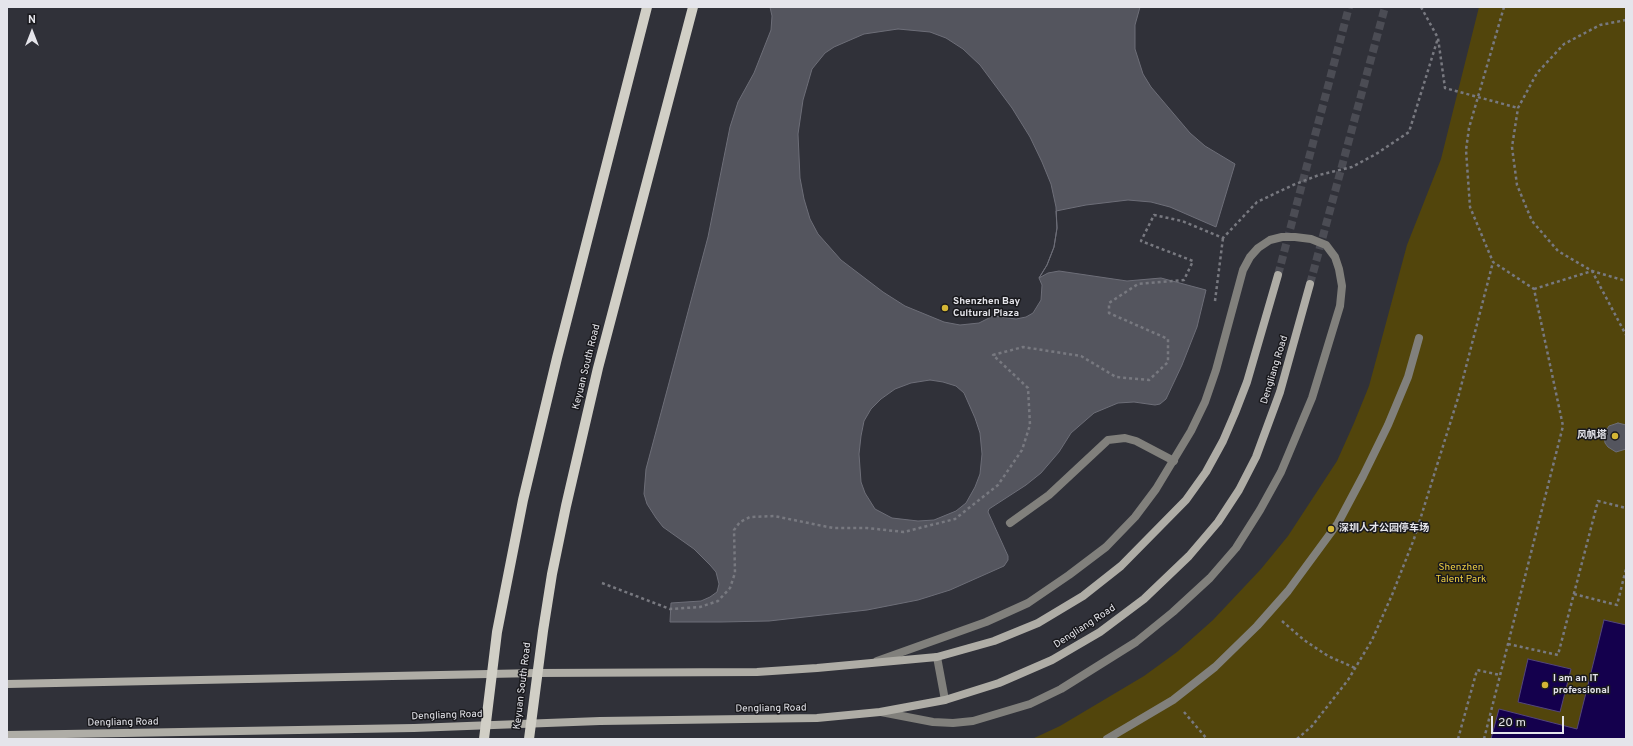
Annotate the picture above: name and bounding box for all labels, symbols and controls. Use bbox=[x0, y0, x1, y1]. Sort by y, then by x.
north arrow bbox=[12, 12, 52, 52]
text: N bbox=[28, 13, 36, 27]
place label: Shenzhen Bay Cultural Plaza bbox=[953, 296, 1020, 320]
marker: Shenzhen Bay Cultural Plaza bbox=[940, 303, 950, 313]
street label: Keyuan South Road bbox=[571, 323, 603, 411]
street label: Dengliang Road bbox=[1259, 334, 1291, 406]
place label: 风帆塔 bbox=[1577, 430, 1607, 442]
marker: 风帆塔 bbox=[1610, 431, 1620, 441]
place label: 深圳人才公园停车场 bbox=[1339, 523, 1429, 535]
marker: 深圳人才公园停车场 bbox=[1326, 524, 1336, 534]
park label: Shenzhen Talent Park bbox=[1436, 562, 1486, 586]
street label: Dengliang Road bbox=[1052, 603, 1118, 651]
street label: Keyuan South Road bbox=[512, 642, 534, 730]
place label: I am an IT professional bbox=[1553, 673, 1610, 696]
marker: I am an IT professional bbox=[1540, 680, 1550, 690]
street label: Dengliang Road bbox=[735, 702, 807, 716]
scale bar bbox=[1493, 708, 1566, 734]
street label: Dengliang Road bbox=[411, 709, 483, 723]
text: 20 m bbox=[1498, 715, 1526, 731]
street label: Dengliang Road bbox=[87, 716, 159, 730]

